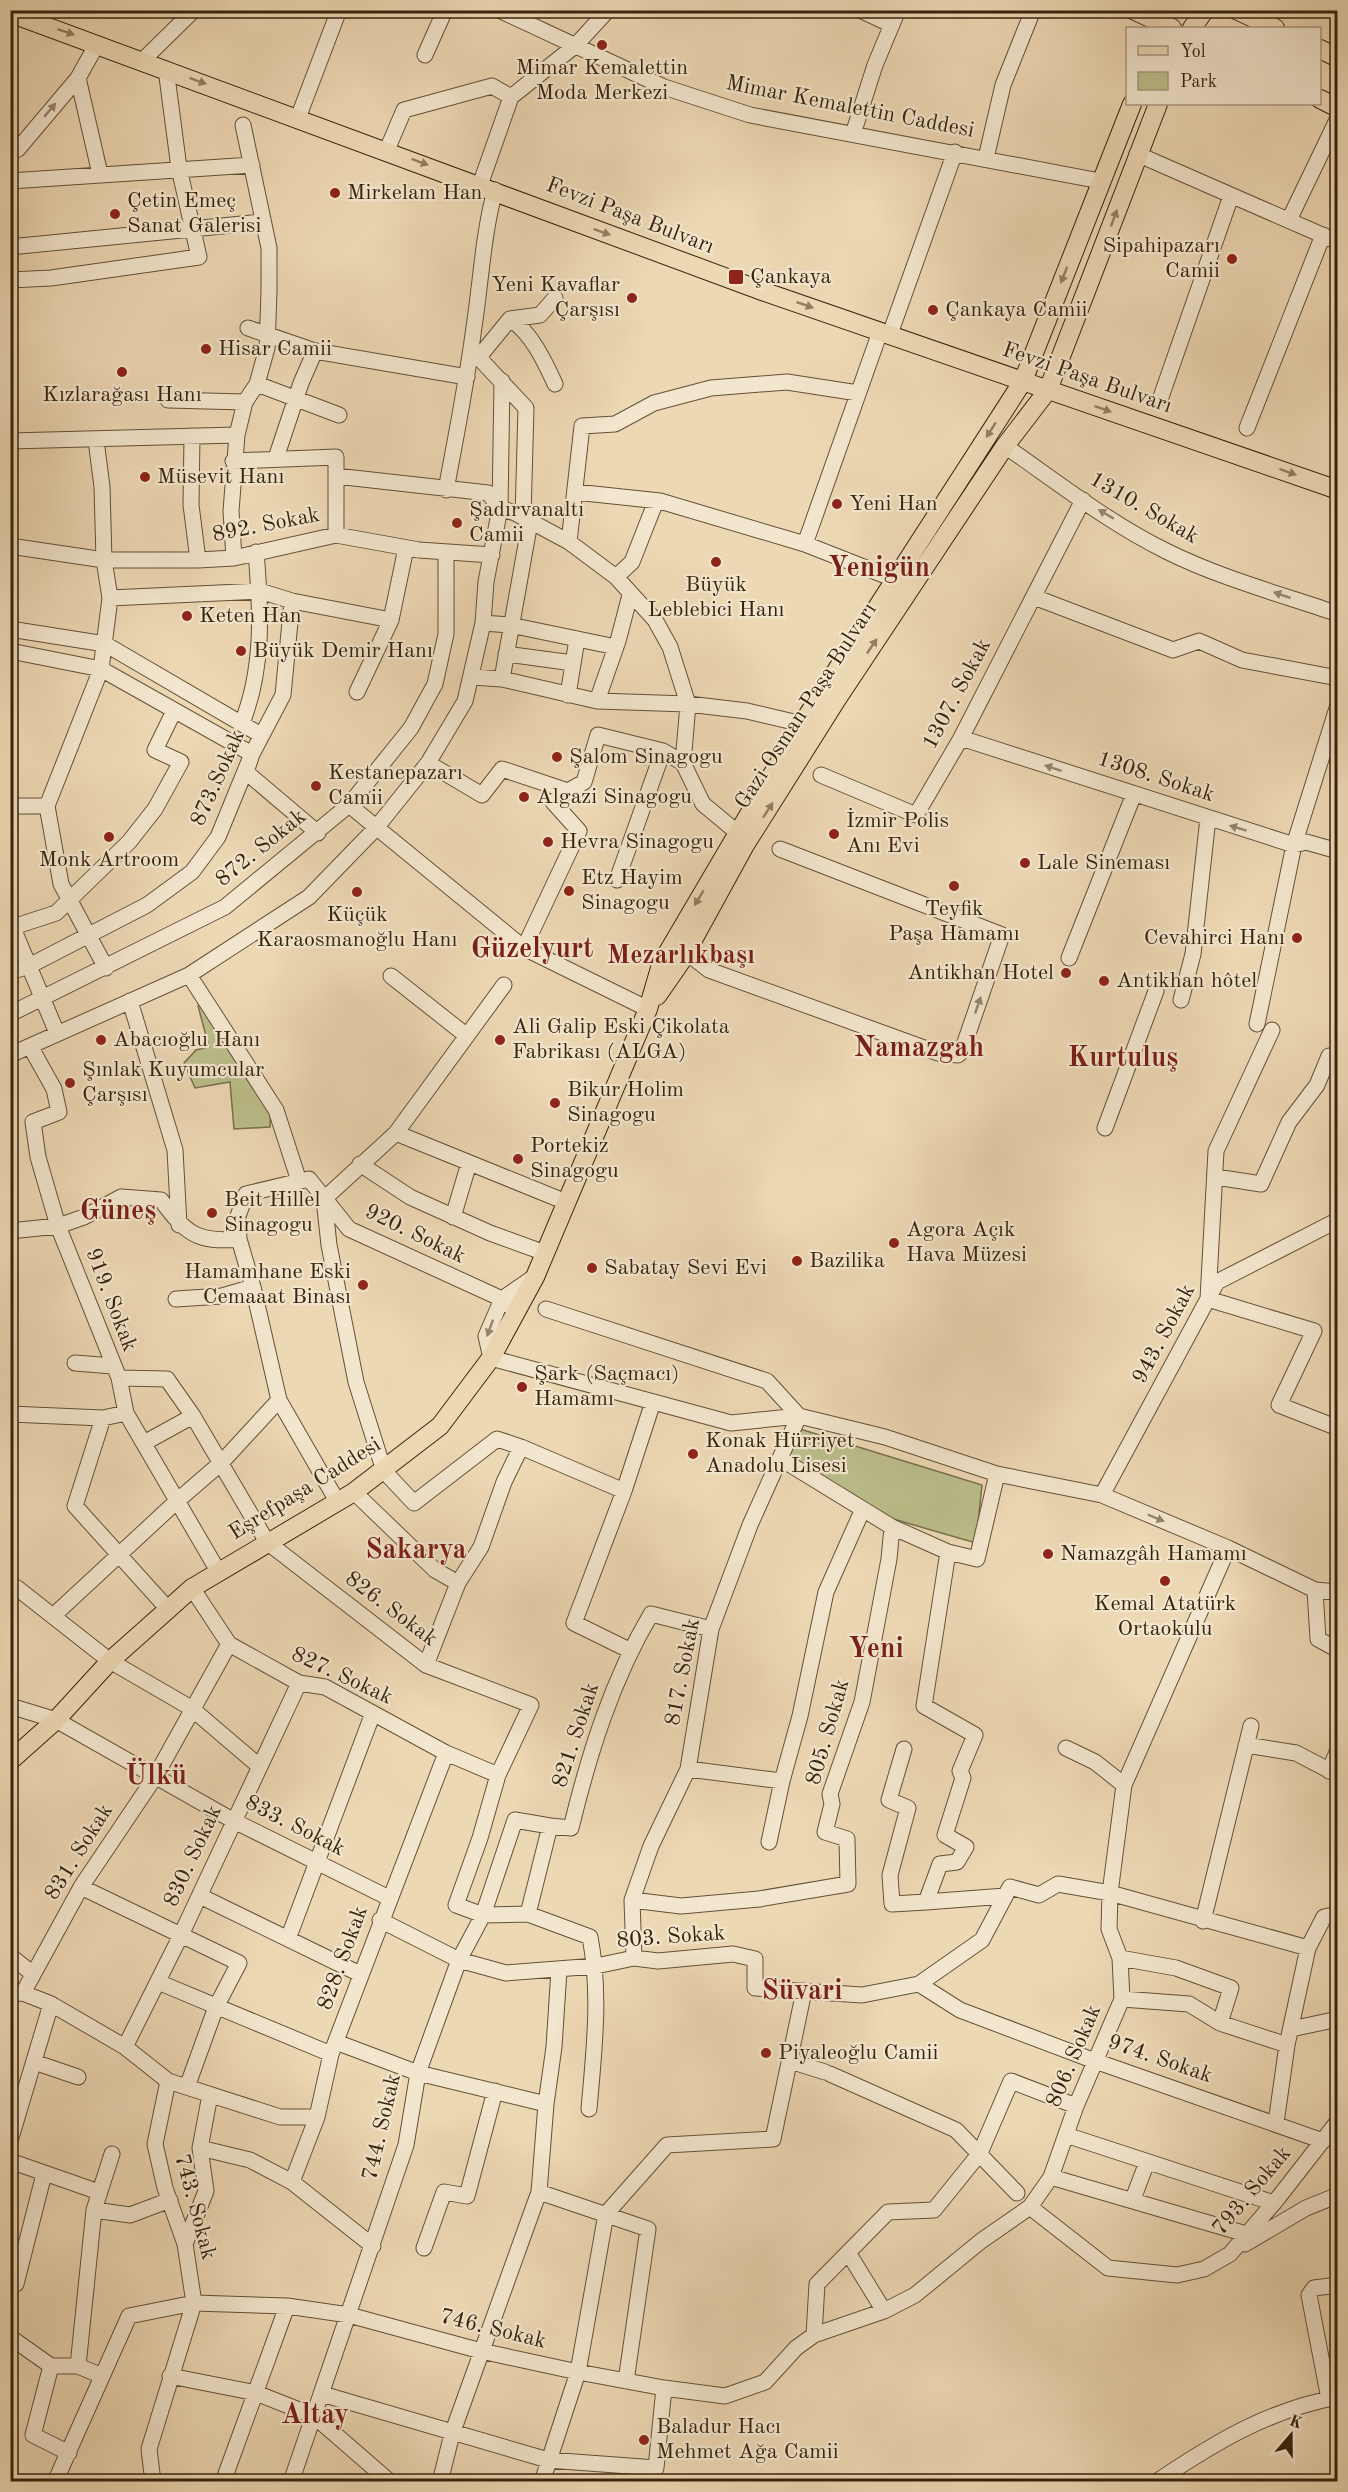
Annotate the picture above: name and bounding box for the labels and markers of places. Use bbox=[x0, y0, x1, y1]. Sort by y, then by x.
marker: Mimar Kemalettin Moda Merkezi bbox=[595, 38, 609, 52]
place label: Mimar Kemalettin Moda Merkezi bbox=[516, 57, 688, 104]
place label: Mirkelam Han bbox=[347, 182, 483, 204]
marker: Mirkelam Han bbox=[328, 186, 342, 200]
place label: Çetin Emeç Sanat Galerisi bbox=[127, 190, 261, 237]
marker: Çetin Emeç Sanat Galerisi bbox=[108, 207, 122, 221]
place label: Sipahipazarı Camii bbox=[1102, 235, 1220, 282]
marker: Sipahipazarı Camii bbox=[1225, 252, 1239, 266]
place label: Çankaya bbox=[750, 266, 831, 288]
marker: Çankaya bbox=[727, 268, 745, 286]
place label: Yeni Kavaflar Çarşısı bbox=[491, 274, 620, 321]
marker: Yeni Kavaflar Çarşısı bbox=[625, 291, 639, 305]
place label: Çankaya Camii bbox=[945, 299, 1087, 321]
marker: Çankaya Camii bbox=[926, 303, 940, 317]
place label: Hisar Camii bbox=[218, 338, 332, 360]
marker: Hisar Camii bbox=[199, 342, 213, 356]
marker: Kızlarağası Hanı bbox=[115, 365, 129, 379]
place label: Kızlarağası Hanı bbox=[42, 384, 202, 406]
place label: Müsevit Hanı bbox=[157, 466, 284, 488]
marker: Müsevit Hanı bbox=[138, 470, 152, 484]
place label: Yeni Han bbox=[849, 493, 938, 515]
marker: Yeni Han bbox=[830, 497, 844, 511]
place label: Şadırvanaltı Camii bbox=[469, 499, 584, 546]
marker: Şadırvanaltı Camii bbox=[450, 516, 464, 530]
marker: Büyük Leblebici Hanı bbox=[709, 555, 723, 569]
place label: Büyük Leblebici Hanı bbox=[647, 574, 785, 621]
place label: Keten Han bbox=[199, 605, 302, 627]
marker: Keten Han bbox=[180, 609, 194, 623]
place label: Büyük Demir Hanı bbox=[253, 640, 433, 662]
marker: Büyük Demir Hanı bbox=[234, 644, 248, 658]
place label: Şalom Sinagogu bbox=[569, 746, 723, 768]
marker: Şalom Sinagogu bbox=[550, 750, 564, 764]
place label: Kestanepazarı Camii bbox=[328, 762, 463, 809]
marker: Kestanepazarı Camii bbox=[309, 779, 323, 793]
place label: Algazi Sinagogu bbox=[536, 786, 692, 808]
marker: Algazi Sinagogu bbox=[517, 790, 531, 804]
place label: İzmir Polis Anı Evi bbox=[846, 807, 949, 857]
marker: İzmir Polis Anı Evi bbox=[827, 827, 841, 841]
marker: Monk Artroom bbox=[102, 830, 116, 844]
place label: Hevra Sinagogu bbox=[560, 831, 714, 853]
marker: Hevra Sinagogu bbox=[541, 835, 555, 849]
place label: Monk Artroom bbox=[39, 849, 179, 871]
place label: Lale Sineması bbox=[1037, 852, 1170, 874]
marker: Lale Sineması bbox=[1018, 856, 1032, 870]
place label: Etz Hayim Sinagogu bbox=[581, 867, 683, 914]
marker: Teyfik Paşa Hamamı bbox=[947, 879, 961, 893]
marker: Etz Hayim Sinagogu bbox=[562, 884, 576, 898]
marker: Küçük Karaosmanoğlu Hanı bbox=[350, 885, 364, 899]
place label: Teyfik Paşa Hamamı bbox=[888, 898, 1020, 945]
place label: Küçük Karaosmanoğlu Hanı bbox=[257, 904, 457, 951]
place label: Cevahirci Hanı bbox=[1144, 927, 1285, 949]
marker: Cevahirci Hanı bbox=[1290, 931, 1304, 945]
place label: Antikhan Hotel bbox=[907, 962, 1054, 984]
marker: Antikhan Hotel bbox=[1059, 966, 1073, 980]
place label: Antikhan hôtel bbox=[1116, 970, 1257, 992]
marker: Antikhan hôtel bbox=[1097, 974, 1111, 988]
place label: Ali Galip Eski Çikolata Fabrikası (ALGA) bbox=[512, 1016, 730, 1063]
place label: Abacıoğlu Hanı bbox=[113, 1029, 260, 1051]
marker: Abacıoğlu Hanı bbox=[94, 1033, 108, 1047]
marker: Ali Galip Eski Çikolata Fabrikası (ALGA) bbox=[493, 1033, 507, 1047]
place label: Şınlak Kuyumcular Çarşısı bbox=[82, 1059, 264, 1106]
marker: Şınlak Kuyumcular Çarşısı bbox=[63, 1076, 77, 1090]
place label: Bikur Holim Sinagogu bbox=[567, 1079, 684, 1126]
marker: Bikur Holim Sinagogu bbox=[548, 1096, 562, 1110]
place label: Portekiz Sinagogu bbox=[530, 1135, 619, 1182]
marker: Portekiz Sinagogu bbox=[511, 1152, 525, 1166]
place label: Beit Hillel Sinagogu bbox=[224, 1189, 320, 1236]
marker: Beit Hillel Sinagogu bbox=[205, 1206, 219, 1220]
place label: Agora Açık Hava Müzesi bbox=[906, 1219, 1027, 1266]
marker: Agora Açık Hava Müzesi bbox=[887, 1236, 901, 1250]
place label: Bazilika bbox=[809, 1250, 885, 1272]
marker: Bazilika bbox=[790, 1254, 804, 1268]
place label: Sabatay Sevi Evi bbox=[604, 1257, 767, 1279]
place label: Hamamhane Eski Cemaaat Binası bbox=[184, 1261, 351, 1308]
marker: Sabatay Sevi Evi bbox=[585, 1261, 599, 1275]
marker: Hamamhane Eski Cemaaat Binası bbox=[356, 1278, 370, 1292]
place label: Şark (Saçmacı) Hamamı bbox=[534, 1363, 679, 1410]
marker: Şark (Saçmacı) Hamamı bbox=[515, 1380, 529, 1394]
place label: Konak Hürriyet Anadolu Lisesi bbox=[705, 1430, 854, 1477]
marker: Konak Hürriyet Anadolu Lisesi bbox=[686, 1447, 700, 1461]
place label: Namazgâh Hamamı bbox=[1060, 1543, 1247, 1565]
marker: Namazgâh Hamamı bbox=[1041, 1547, 1055, 1561]
marker: Kemal Atatürk Ortaokulu bbox=[1158, 1574, 1172, 1588]
place label: Kemal Atatürk Ortaokulu bbox=[1094, 1593, 1236, 1640]
place label: Piyaleoğlu Camii bbox=[778, 2042, 938, 2064]
marker: Piyaleoğlu Camii bbox=[759, 2046, 773, 2060]
place label: Baladur Hacı Mehmet Ağa Camii bbox=[656, 2416, 839, 2463]
marker: Baladur Hacı Mehmet Ağa Camii bbox=[637, 2433, 651, 2447]

